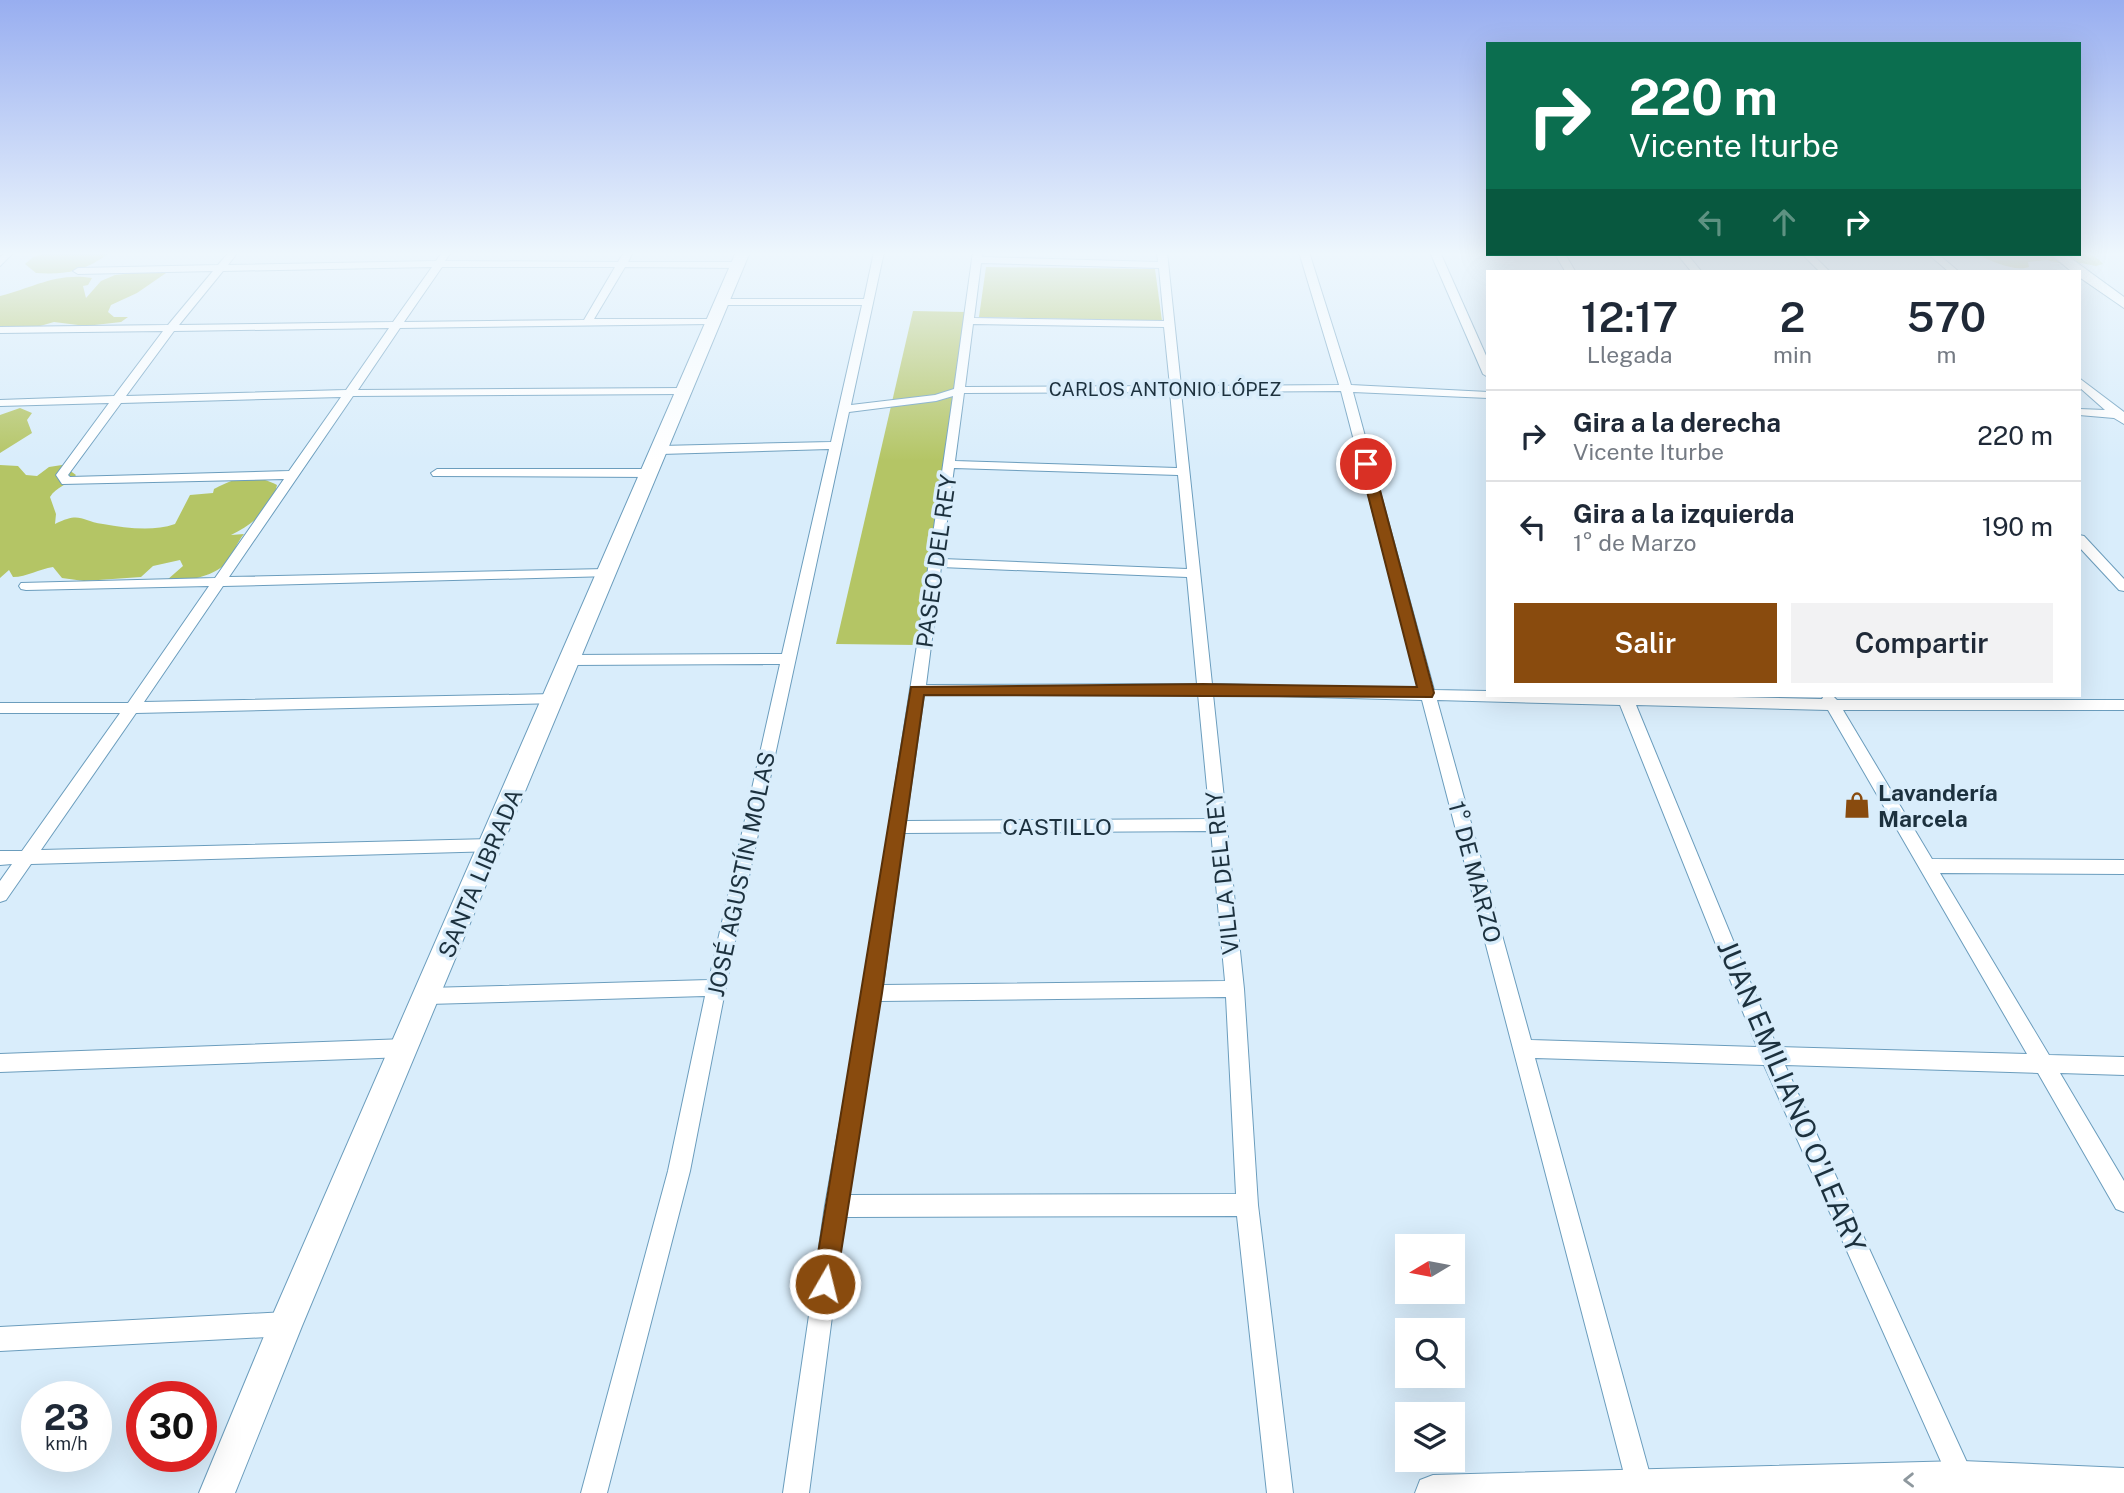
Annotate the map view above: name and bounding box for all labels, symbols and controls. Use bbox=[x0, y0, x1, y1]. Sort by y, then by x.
text: 220 m bbox=[1629, 68, 1778, 126]
icon: right bbox=[1514, 70, 1605, 161]
text: Vicente Iturbe bbox=[1629, 127, 1839, 164]
icon: left bbox=[1692, 203, 1730, 241]
icon: ahead bbox=[1765, 203, 1803, 241]
icon: right bbox=[1838, 203, 1876, 241]
text: 12:17 bbox=[1581, 292, 1678, 341]
text: 2 bbox=[1780, 292, 1805, 341]
text: 570 bbox=[1907, 292, 1986, 341]
text: Llegada bbox=[1587, 341, 1672, 368]
text: min bbox=[1773, 341, 1812, 368]
text: m bbox=[1937, 341, 1956, 368]
street label: CARLOS ANTONIO LÓPEZ bbox=[1049, 378, 1281, 400]
text: Gira a la derecha bbox=[1573, 407, 1781, 438]
icon: right bbox=[1514, 417, 1552, 455]
text: 220 m bbox=[1977, 420, 2053, 451]
pin bbox=[1336, 434, 1396, 494]
text: Vicente Iturbe bbox=[1573, 438, 1724, 465]
icon: arrive bbox=[1347, 445, 1385, 483]
street label: PASEO DEL REY bbox=[910, 473, 962, 649]
text: Gira a la izquierda bbox=[1573, 498, 1795, 529]
icon: left bbox=[1514, 508, 1552, 546]
text: 190 m bbox=[1982, 511, 2053, 542]
text: 1° de Marzo bbox=[1573, 529, 1697, 556]
button: Salir bbox=[1514, 603, 1777, 683]
button: Compartir bbox=[1791, 603, 2053, 683]
street label: JOSÉ AGUSTÍN MOLAS bbox=[702, 749, 780, 999]
place label: Lavandería Marcela bbox=[1878, 779, 1998, 832]
street label: SANTA LIBRADA bbox=[432, 784, 528, 962]
street label: VILLA DEL REY bbox=[1200, 790, 1244, 956]
shop icon: Lavandería Marcela bbox=[1842, 790, 1872, 820]
street label: 1° DE MARZO bbox=[1443, 798, 1507, 946]
street label: CASTILLO bbox=[1002, 813, 1112, 840]
street label: JUAN EMILIANO O'LEARY bbox=[1711, 935, 1873, 1257]
north arrow bbox=[1395, 1234, 1465, 1304]
map controls bbox=[1395, 1234, 1465, 1472]
position arrow bbox=[788, 1247, 862, 1321]
button: search bbox=[1395, 1318, 1465, 1388]
speed limit sign: 30 bbox=[126, 1381, 217, 1472]
text: 23 bbox=[44, 1397, 89, 1438]
button: layers bbox=[1395, 1402, 1465, 1472]
text: km/h bbox=[45, 1433, 88, 1454]
one-way arrow bbox=[1903, 1472, 1914, 1488]

